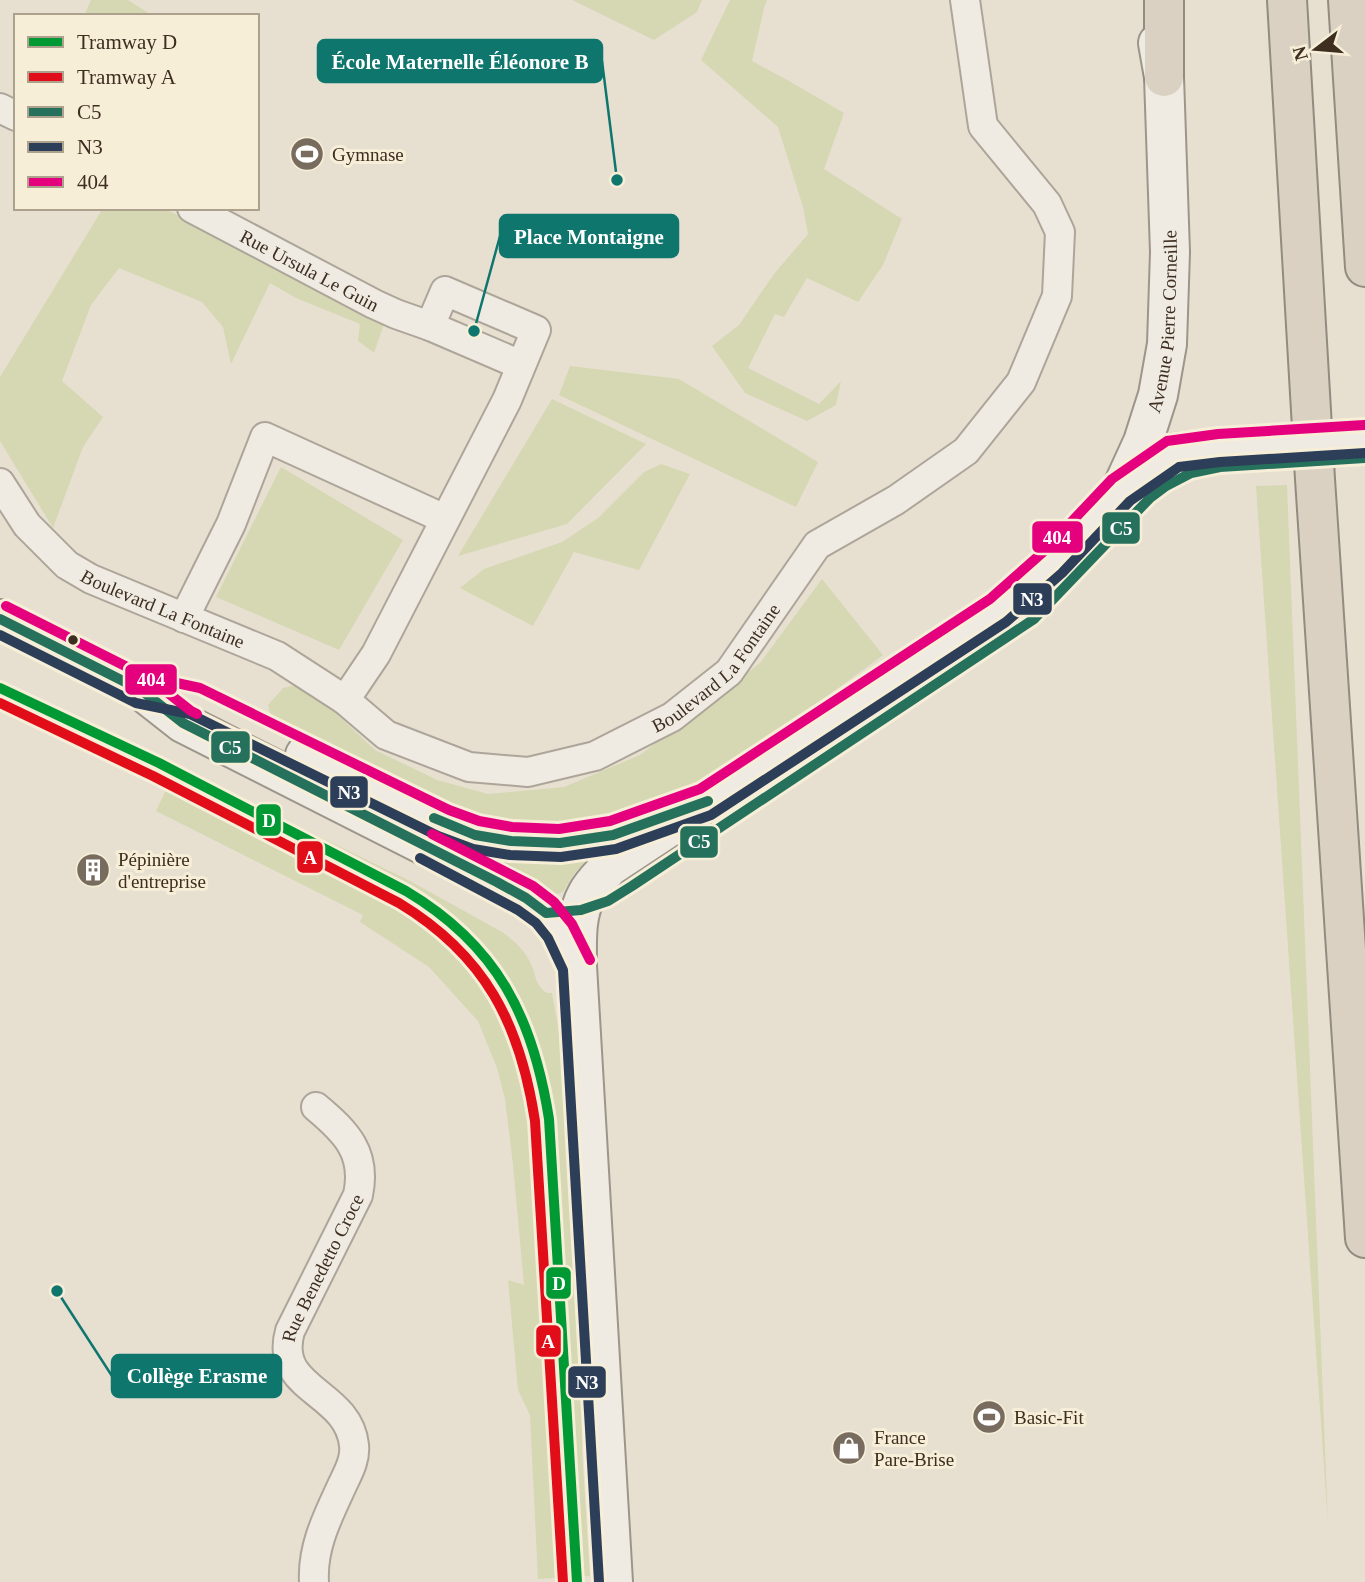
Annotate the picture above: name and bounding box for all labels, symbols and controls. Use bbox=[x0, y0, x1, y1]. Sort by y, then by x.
legend bbox=[14, 14, 259, 210]
north arrow bbox=[1281, 14, 1351, 84]
text: Tramway D bbox=[77, 30, 177, 54]
callout: École Maternelle Éléonore B bbox=[318, 40, 602, 82]
text: N bbox=[1288, 44, 1312, 63]
text: École Maternelle Éléonore B bbox=[332, 50, 588, 74]
text: Tramway A bbox=[77, 65, 177, 89]
text: C5 bbox=[77, 100, 102, 124]
text: N3 bbox=[77, 135, 103, 159]
sports icon: Gymnase bbox=[288, 135, 326, 173]
place label: Gymnase bbox=[332, 144, 404, 165]
text: 404 bbox=[77, 170, 109, 194]
callout: Place Montaigne bbox=[500, 215, 678, 257]
street label: Rue Ursula Le Guin bbox=[237, 225, 383, 315]
text: Place Montaigne bbox=[514, 225, 664, 249]
street label: Avenue Pierre Corneille bbox=[1143, 230, 1181, 415]
line badge: C5 bbox=[1101, 511, 1141, 545]
text: C5 bbox=[1109, 518, 1133, 539]
line badge: 404 bbox=[1031, 520, 1084, 554]
text: 404 bbox=[1043, 527, 1072, 548]
street label: Boulevard La Fontaine bbox=[77, 565, 248, 652]
line badge: N3 bbox=[1012, 582, 1053, 616]
text: N3 bbox=[1020, 589, 1044, 610]
street label: Boulevard La Fontaine bbox=[648, 599, 784, 736]
unlabelled marker bbox=[66, 633, 80, 647]
line badge: 404 bbox=[124, 663, 178, 696]
text: 404 bbox=[137, 669, 166, 690]
line badge: C5 bbox=[210, 730, 251, 764]
text: C5 bbox=[218, 737, 242, 758]
line badge: N3 bbox=[329, 775, 369, 809]
text: N3 bbox=[337, 782, 361, 803]
line badge: D bbox=[255, 803, 282, 837]
text: D bbox=[262, 810, 276, 831]
line badge: C5 bbox=[679, 825, 719, 859]
text: C5 bbox=[687, 831, 711, 852]
line badge: A bbox=[296, 840, 324, 874]
text: A bbox=[303, 847, 317, 868]
place label: Pépinière d'entreprise bbox=[118, 849, 206, 892]
building icon: Pépinière d'entreprise bbox=[74, 851, 112, 889]
street label: Rue Benedetto Croce bbox=[277, 1190, 367, 1344]
line badge: D bbox=[545, 1266, 572, 1300]
text: D bbox=[552, 1273, 566, 1294]
line badge: A bbox=[535, 1324, 562, 1358]
text: A bbox=[541, 1331, 555, 1352]
callout: Collège Erasme bbox=[112, 1355, 281, 1397]
text: Collège Erasme bbox=[127, 1364, 267, 1388]
line badge: N3 bbox=[567, 1365, 607, 1399]
text: N3 bbox=[575, 1372, 599, 1393]
sports icon: Basic-Fit bbox=[970, 1398, 1008, 1436]
place label: Basic-Fit bbox=[1014, 1407, 1084, 1428]
place label: France Pare-Brise bbox=[874, 1427, 954, 1470]
shop icon: France Pare-Brise bbox=[830, 1429, 868, 1467]

